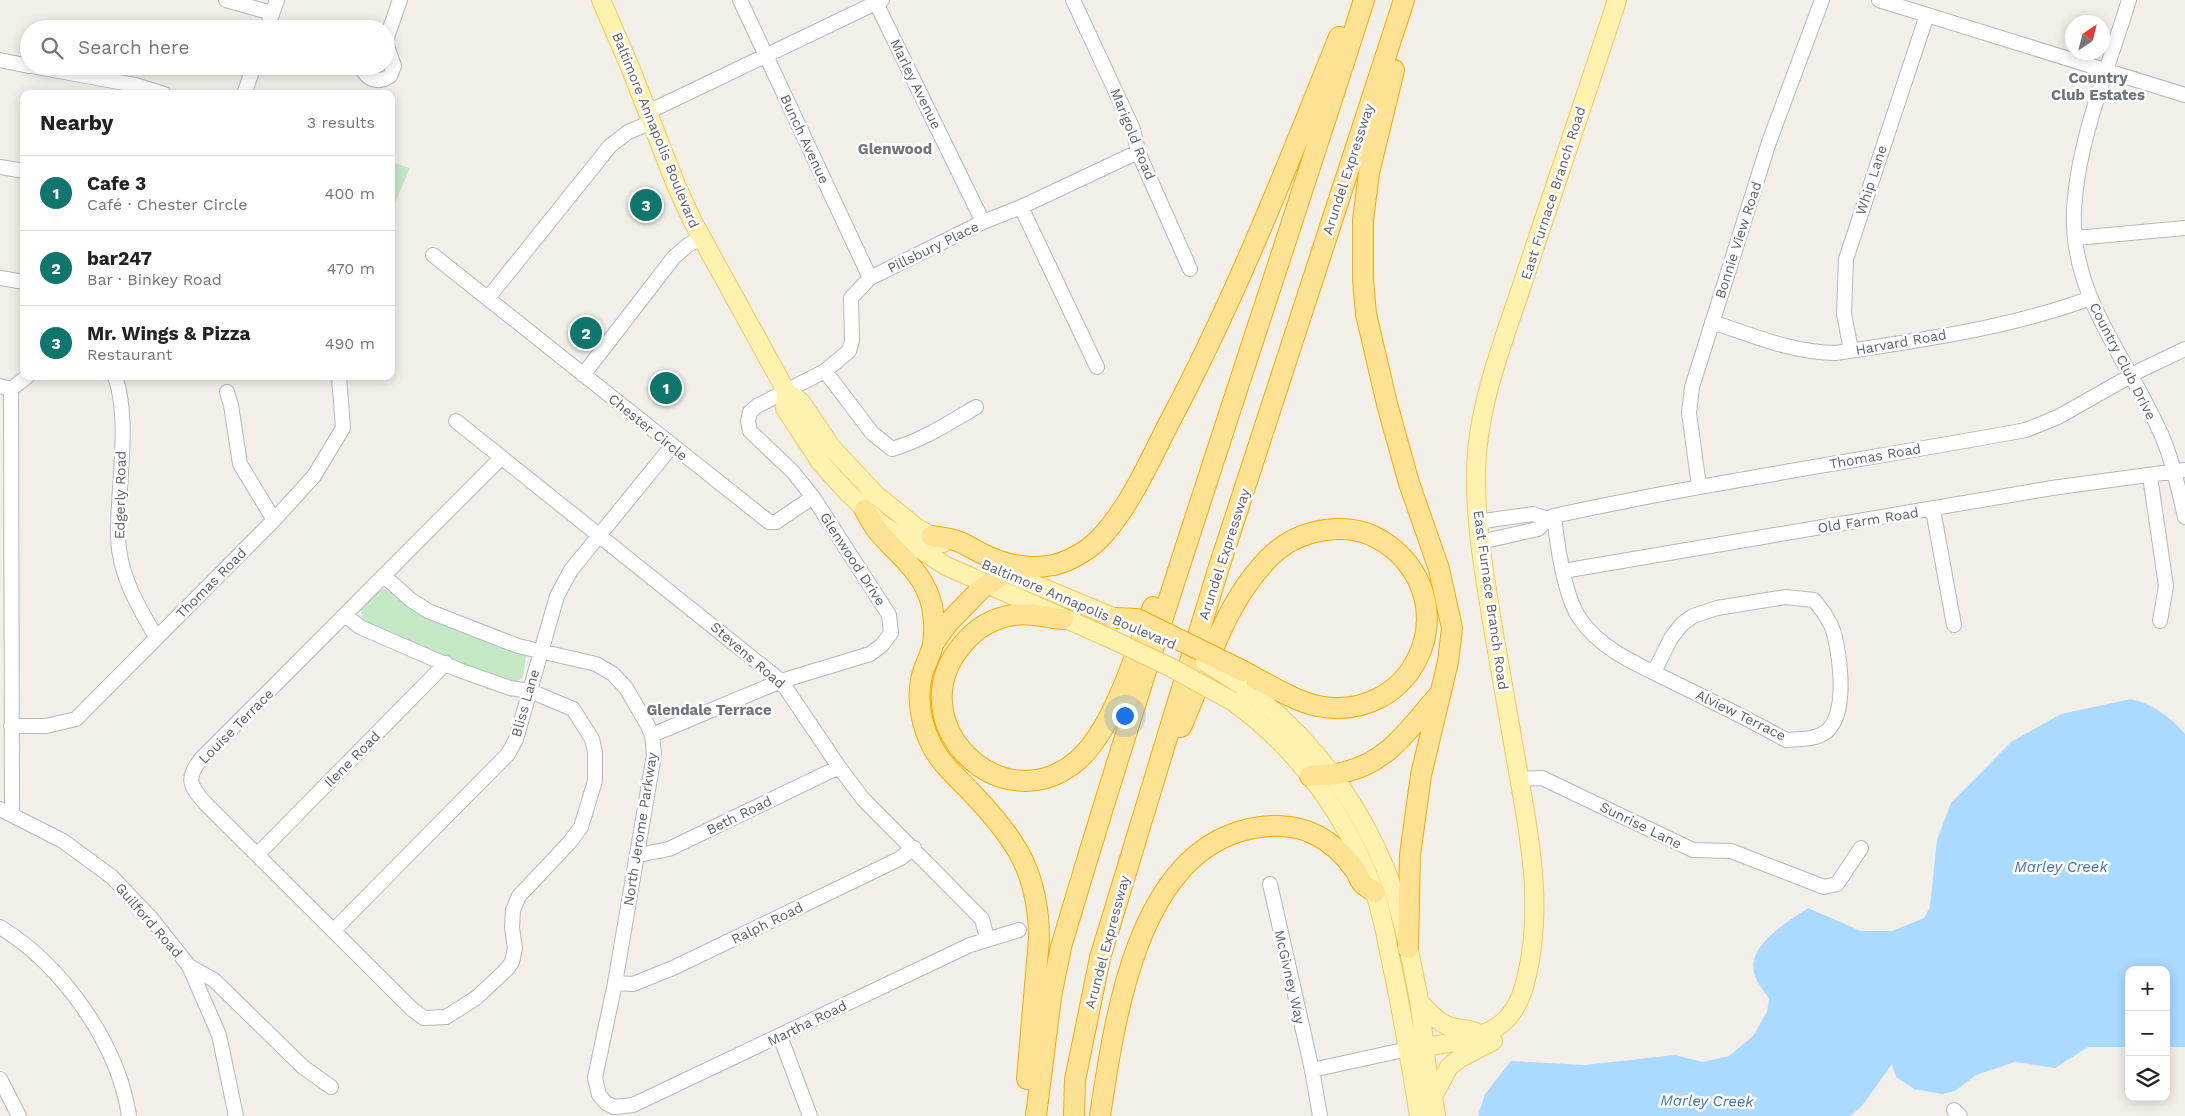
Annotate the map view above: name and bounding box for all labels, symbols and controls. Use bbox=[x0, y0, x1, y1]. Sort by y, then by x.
north arrow bbox=[2065, 15, 2110, 60]
search box bbox=[20, 20, 395, 75]
street label: Baltimore Annapolis Boulevard bbox=[609, 30, 703, 230]
icon: search bbox=[38, 34, 66, 62]
text: Search here bbox=[78, 36, 189, 59]
street label: Marley Avenue bbox=[887, 36, 945, 132]
district label: Country Club Estates bbox=[2051, 69, 2145, 104]
street label: Marigold Road bbox=[1107, 86, 1159, 182]
street label: Bunch Avenue bbox=[777, 92, 833, 186]
street label: Arundel Expressway bbox=[1319, 101, 1377, 237]
street label: East Furnace Branch Road bbox=[1517, 104, 1589, 282]
text: Nearby bbox=[40, 110, 113, 135]
text: 3 results bbox=[307, 113, 375, 132]
district label: Glenwood bbox=[858, 140, 932, 158]
street label: Whip Lane bbox=[1852, 143, 1890, 217]
text: Cafe 3 bbox=[87, 172, 146, 195]
street label: Bonnie View Road bbox=[1712, 179, 1764, 301]
text: 1 bbox=[53, 184, 59, 203]
text: 400 m bbox=[325, 184, 375, 203]
pin: 3 bbox=[630, 186, 662, 224]
text: Café · Chester Circle bbox=[87, 195, 247, 214]
street label: Pillsbury Place bbox=[885, 218, 981, 276]
text: bar247 bbox=[87, 247, 152, 270]
text: 2 bbox=[51, 259, 61, 278]
text: 470 m bbox=[327, 259, 375, 278]
text: Bar · Binkey Road bbox=[87, 270, 222, 289]
street label: Country Club Drive bbox=[2087, 300, 2159, 422]
pin: 2 bbox=[570, 314, 602, 352]
text: Mr. Wings & Pizza bbox=[87, 322, 251, 345]
street label: Harvard Road bbox=[1854, 326, 1948, 358]
text: 3 bbox=[51, 334, 61, 353]
text: 490 m bbox=[325, 334, 375, 353]
text: Restaurant bbox=[87, 345, 173, 364]
pin: 1 bbox=[650, 369, 682, 407]
street label: Chester Circle bbox=[605, 390, 691, 464]
street label: Thomas Road bbox=[1828, 440, 1922, 472]
street label: Edgerly Road bbox=[111, 451, 129, 539]
street label: Arundel Expressway bbox=[1195, 486, 1253, 622]
street label: Old Farm Road bbox=[1816, 504, 1920, 536]
street label: Glenwood Drive bbox=[817, 509, 889, 609]
street label: East Furnace Branch Road bbox=[1470, 509, 1512, 691]
street label: Thomas Road bbox=[173, 545, 249, 621]
street label: Baltimore Annapolis Boulevard bbox=[979, 556, 1179, 652]
street label: Stevens Road bbox=[708, 618, 788, 692]
street label: Bliss Lane bbox=[508, 667, 542, 739]
street label: Louise Terrace bbox=[195, 685, 277, 767]
street label: Alview Terrace bbox=[1693, 686, 1789, 744]
district label: Glendale Terrace bbox=[646, 701, 772, 719]
your location bbox=[1112, 703, 1138, 729]
street label: Ilene Road bbox=[321, 728, 383, 790]
street label: North Jerome Parkway bbox=[620, 750, 660, 907]
street label: Beth Road bbox=[704, 792, 774, 838]
street label: Sunrise Lane bbox=[1598, 798, 1684, 852]
water label: Marley Creek bbox=[2014, 858, 2108, 876]
street label: Arundel Expressway bbox=[1082, 873, 1133, 1010]
street label: Guilford Road bbox=[112, 879, 186, 961]
street label: Ralph Road bbox=[728, 899, 806, 947]
street label: McGivney Way bbox=[1271, 928, 1309, 1026]
map controls bbox=[2125, 966, 2170, 1101]
button: + bbox=[2125, 966, 2170, 1011]
street label: Martha Road bbox=[765, 997, 849, 1049]
button: − bbox=[2125, 1011, 2170, 1056]
button: layers bbox=[2125, 1056, 2170, 1101]
water label: Marley Creek bbox=[1660, 1091, 1755, 1111]

